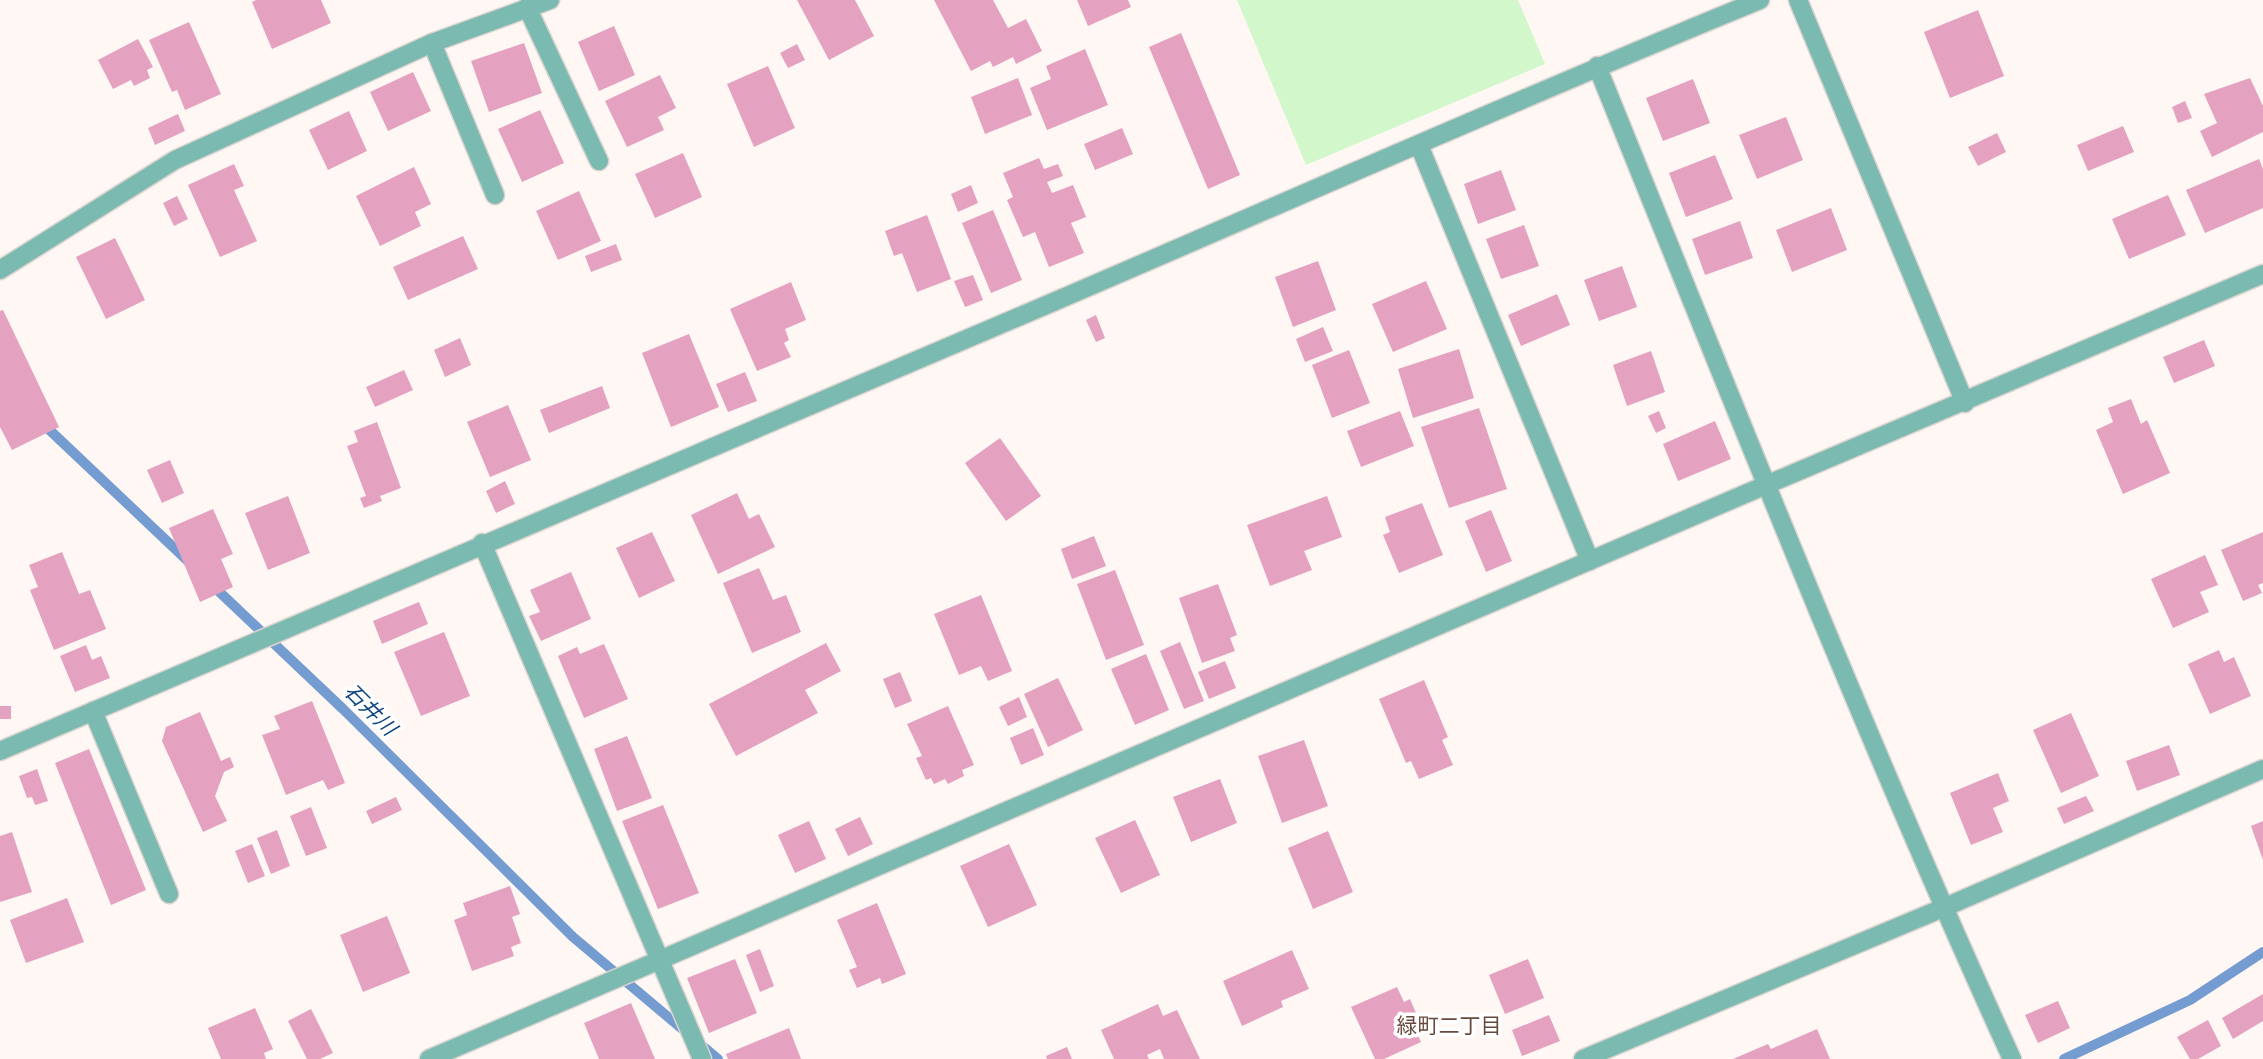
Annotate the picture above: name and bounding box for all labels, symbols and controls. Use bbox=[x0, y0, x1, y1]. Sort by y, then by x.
water label: 石井川 bbox=[340, 678, 403, 741]
district label: 緑町二丁目 bbox=[1397, 1013, 1502, 1037]

